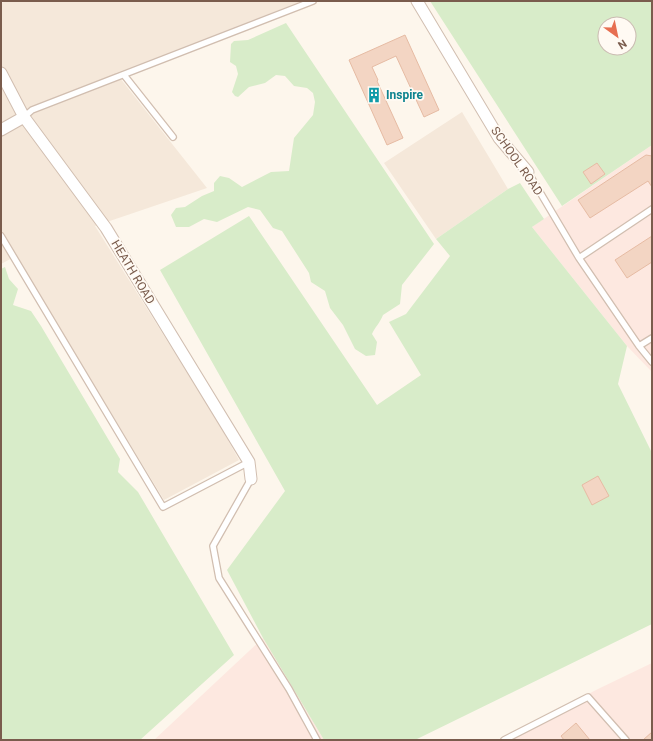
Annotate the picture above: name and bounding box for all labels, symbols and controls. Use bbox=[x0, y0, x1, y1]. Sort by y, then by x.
north arrow bbox=[597, 16, 637, 56]
text: N bbox=[615, 36, 629, 52]
building icon: Inspire bbox=[365, 86, 383, 104]
place label: Inspire bbox=[386, 88, 424, 102]
street label: SCHOOL ROAD bbox=[488, 124, 546, 198]
street label: HEATH ROAD bbox=[108, 237, 158, 307]

